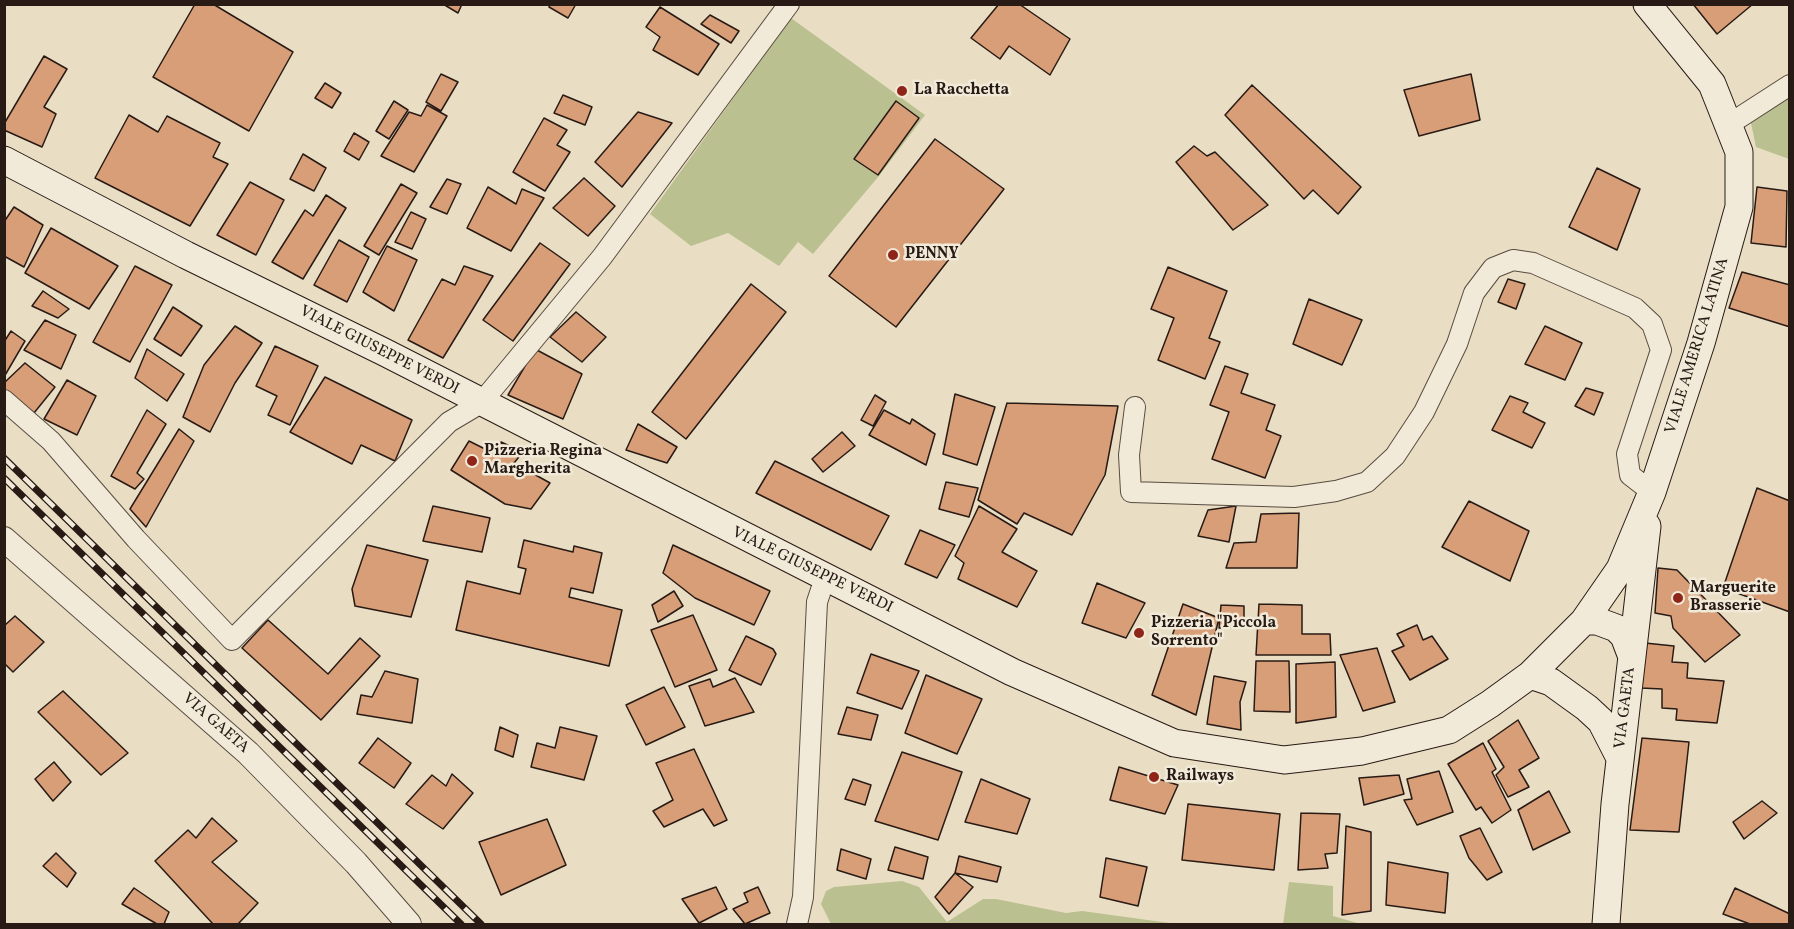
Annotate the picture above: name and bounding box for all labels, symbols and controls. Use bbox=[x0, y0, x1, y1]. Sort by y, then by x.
place label: La Racchetta bbox=[914, 81, 1009, 101]
marker: La Racchetta bbox=[895, 84, 909, 98]
place label: PENNY bbox=[905, 245, 959, 265]
marker: PENNY bbox=[886, 248, 900, 262]
street label: VIALE AMERICA LATINA bbox=[1662, 256, 1734, 436]
street label: VIALE GIUSEPPE VERDI bbox=[296, 302, 462, 400]
place label: Pizzeria Regina Margherita bbox=[484, 442, 602, 480]
marker: Pizzeria Regina Margherita bbox=[465, 454, 479, 468]
street label: VIALE GIUSEPPE VERDI bbox=[728, 524, 896, 618]
place label: Marguerite Brasserie bbox=[1690, 579, 1776, 617]
marker: Marguerite Brasserie bbox=[1671, 591, 1685, 605]
place label: Pizzeria "Piccola Sorrento" bbox=[1151, 614, 1276, 652]
marker: Pizzeria "Piccola Sorrento" bbox=[1132, 626, 1146, 640]
street label: VIA GAETA bbox=[1611, 666, 1641, 750]
street label: VIA GAETA bbox=[178, 690, 252, 758]
place label: Railways bbox=[1166, 767, 1234, 787]
marker: Railways bbox=[1147, 770, 1161, 784]

